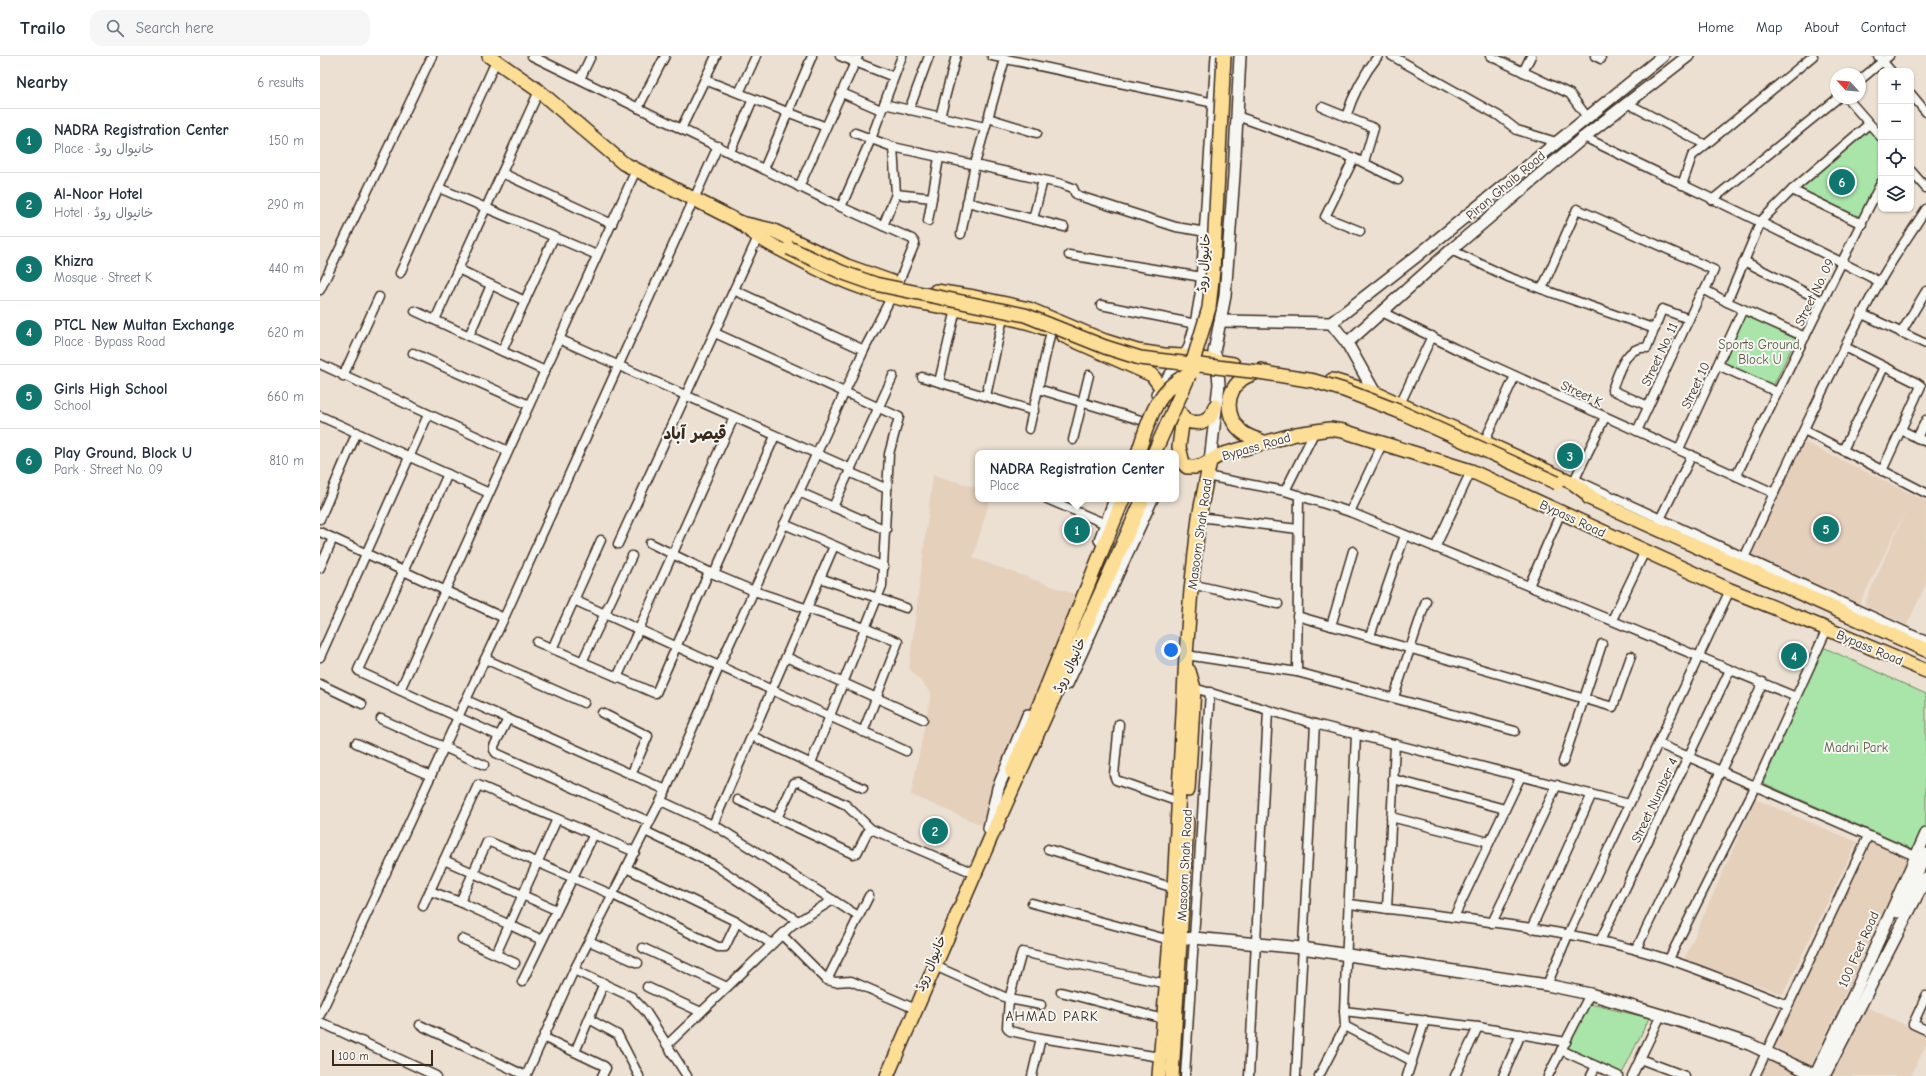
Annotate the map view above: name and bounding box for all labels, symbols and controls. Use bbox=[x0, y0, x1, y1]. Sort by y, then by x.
search box bbox=[90, 10, 370, 46]
text: Trailo bbox=[20, 17, 66, 39]
icon: search bbox=[104, 17, 126, 39]
text: Search here bbox=[136, 19, 214, 37]
text: Home bbox=[1698, 19, 1734, 36]
text: Map bbox=[1756, 19, 1782, 36]
text: About bbox=[1804, 19, 1839, 36]
text: Contact bbox=[1861, 19, 1906, 36]
north arrow bbox=[1830, 68, 1866, 104]
map controls bbox=[1878, 68, 1914, 212]
button: + bbox=[1878, 68, 1914, 104]
text: Nearby bbox=[16, 73, 67, 92]
text: 6 results bbox=[257, 75, 304, 90]
button: − bbox=[1878, 104, 1914, 140]
text: NADRA Registration Center bbox=[54, 121, 229, 139]
text: 1 bbox=[26, 133, 32, 148]
text: 150 m bbox=[269, 133, 304, 148]
button: locate bbox=[1878, 140, 1914, 176]
text: Place · خانیوال روڈ bbox=[54, 141, 154, 156]
street label: Piran Ghaib Road bbox=[1463, 148, 1548, 223]
pin: 6 bbox=[1829, 167, 1855, 197]
button: layers bbox=[1878, 176, 1914, 212]
text: Al-Noor Hotel bbox=[54, 185, 143, 203]
text: 2 bbox=[26, 197, 32, 212]
text: 290 m bbox=[267, 197, 304, 212]
text: Hotel · خانیوال روڈ bbox=[54, 205, 153, 220]
street label: خانیوال روڈ bbox=[1194, 233, 1214, 293]
text: Khizra bbox=[54, 252, 94, 270]
street label: Street No. 09 bbox=[1792, 256, 1837, 328]
text: 3 bbox=[26, 261, 32, 276]
text: 440 m bbox=[268, 261, 304, 276]
text: Mosque · Street K bbox=[54, 270, 152, 285]
text: PTCL New Multan Exchange bbox=[54, 316, 234, 334]
street label: Street No. 11 bbox=[1638, 320, 1681, 388]
text: 4 bbox=[26, 325, 32, 340]
text: 620 m bbox=[267, 325, 304, 340]
text: Place · Bypass Road bbox=[54, 334, 165, 349]
park label: Sports Ground, Block U bbox=[1718, 337, 1802, 367]
street label: Street 10 bbox=[1678, 359, 1713, 411]
street label: Street K bbox=[1559, 377, 1606, 410]
text: Girls High School bbox=[54, 380, 168, 398]
text: 5 bbox=[26, 389, 32, 404]
text: 660 m bbox=[267, 389, 304, 404]
text: School bbox=[54, 398, 91, 413]
district label: قیصر آباد bbox=[663, 423, 727, 444]
street label: Bypass Road bbox=[1220, 430, 1292, 463]
pin: 3 bbox=[1557, 441, 1583, 471]
text: Play Ground, Block U bbox=[54, 444, 192, 462]
popup bbox=[975, 450, 1179, 502]
text: 6 bbox=[26, 453, 32, 468]
text: 810 m bbox=[269, 453, 304, 468]
text: NADRA Registration Center bbox=[990, 460, 1164, 478]
text: Park · Street No. 09 bbox=[54, 462, 163, 477]
text: Place bbox=[990, 478, 1019, 493]
street label: Masoom Shah Road bbox=[1184, 478, 1215, 591]
street label: Bypass Road bbox=[1538, 497, 1608, 540]
pin: 5 bbox=[1813, 514, 1839, 544]
pin: 1 bbox=[1064, 515, 1090, 545]
street label: Bypass Road bbox=[1834, 627, 1905, 668]
street label: خانیوال روڈ bbox=[1050, 635, 1090, 696]
your location bbox=[1161, 640, 1181, 660]
pin: 4 bbox=[1781, 641, 1807, 671]
park label: Madni Park bbox=[1824, 740, 1889, 755]
street label: Street Number 4 bbox=[1628, 755, 1681, 845]
street label: Masoom Shah Road bbox=[1174, 809, 1195, 921]
pin: 2 bbox=[922, 816, 948, 846]
street label: 100 Feet Road bbox=[1835, 909, 1882, 989]
street label: خانیوال روڈ bbox=[912, 933, 950, 994]
district label: AHMAD PARK bbox=[1005, 1008, 1099, 1025]
scale bar bbox=[332, 1048, 433, 1067]
text: 100 m bbox=[338, 1050, 369, 1063]

